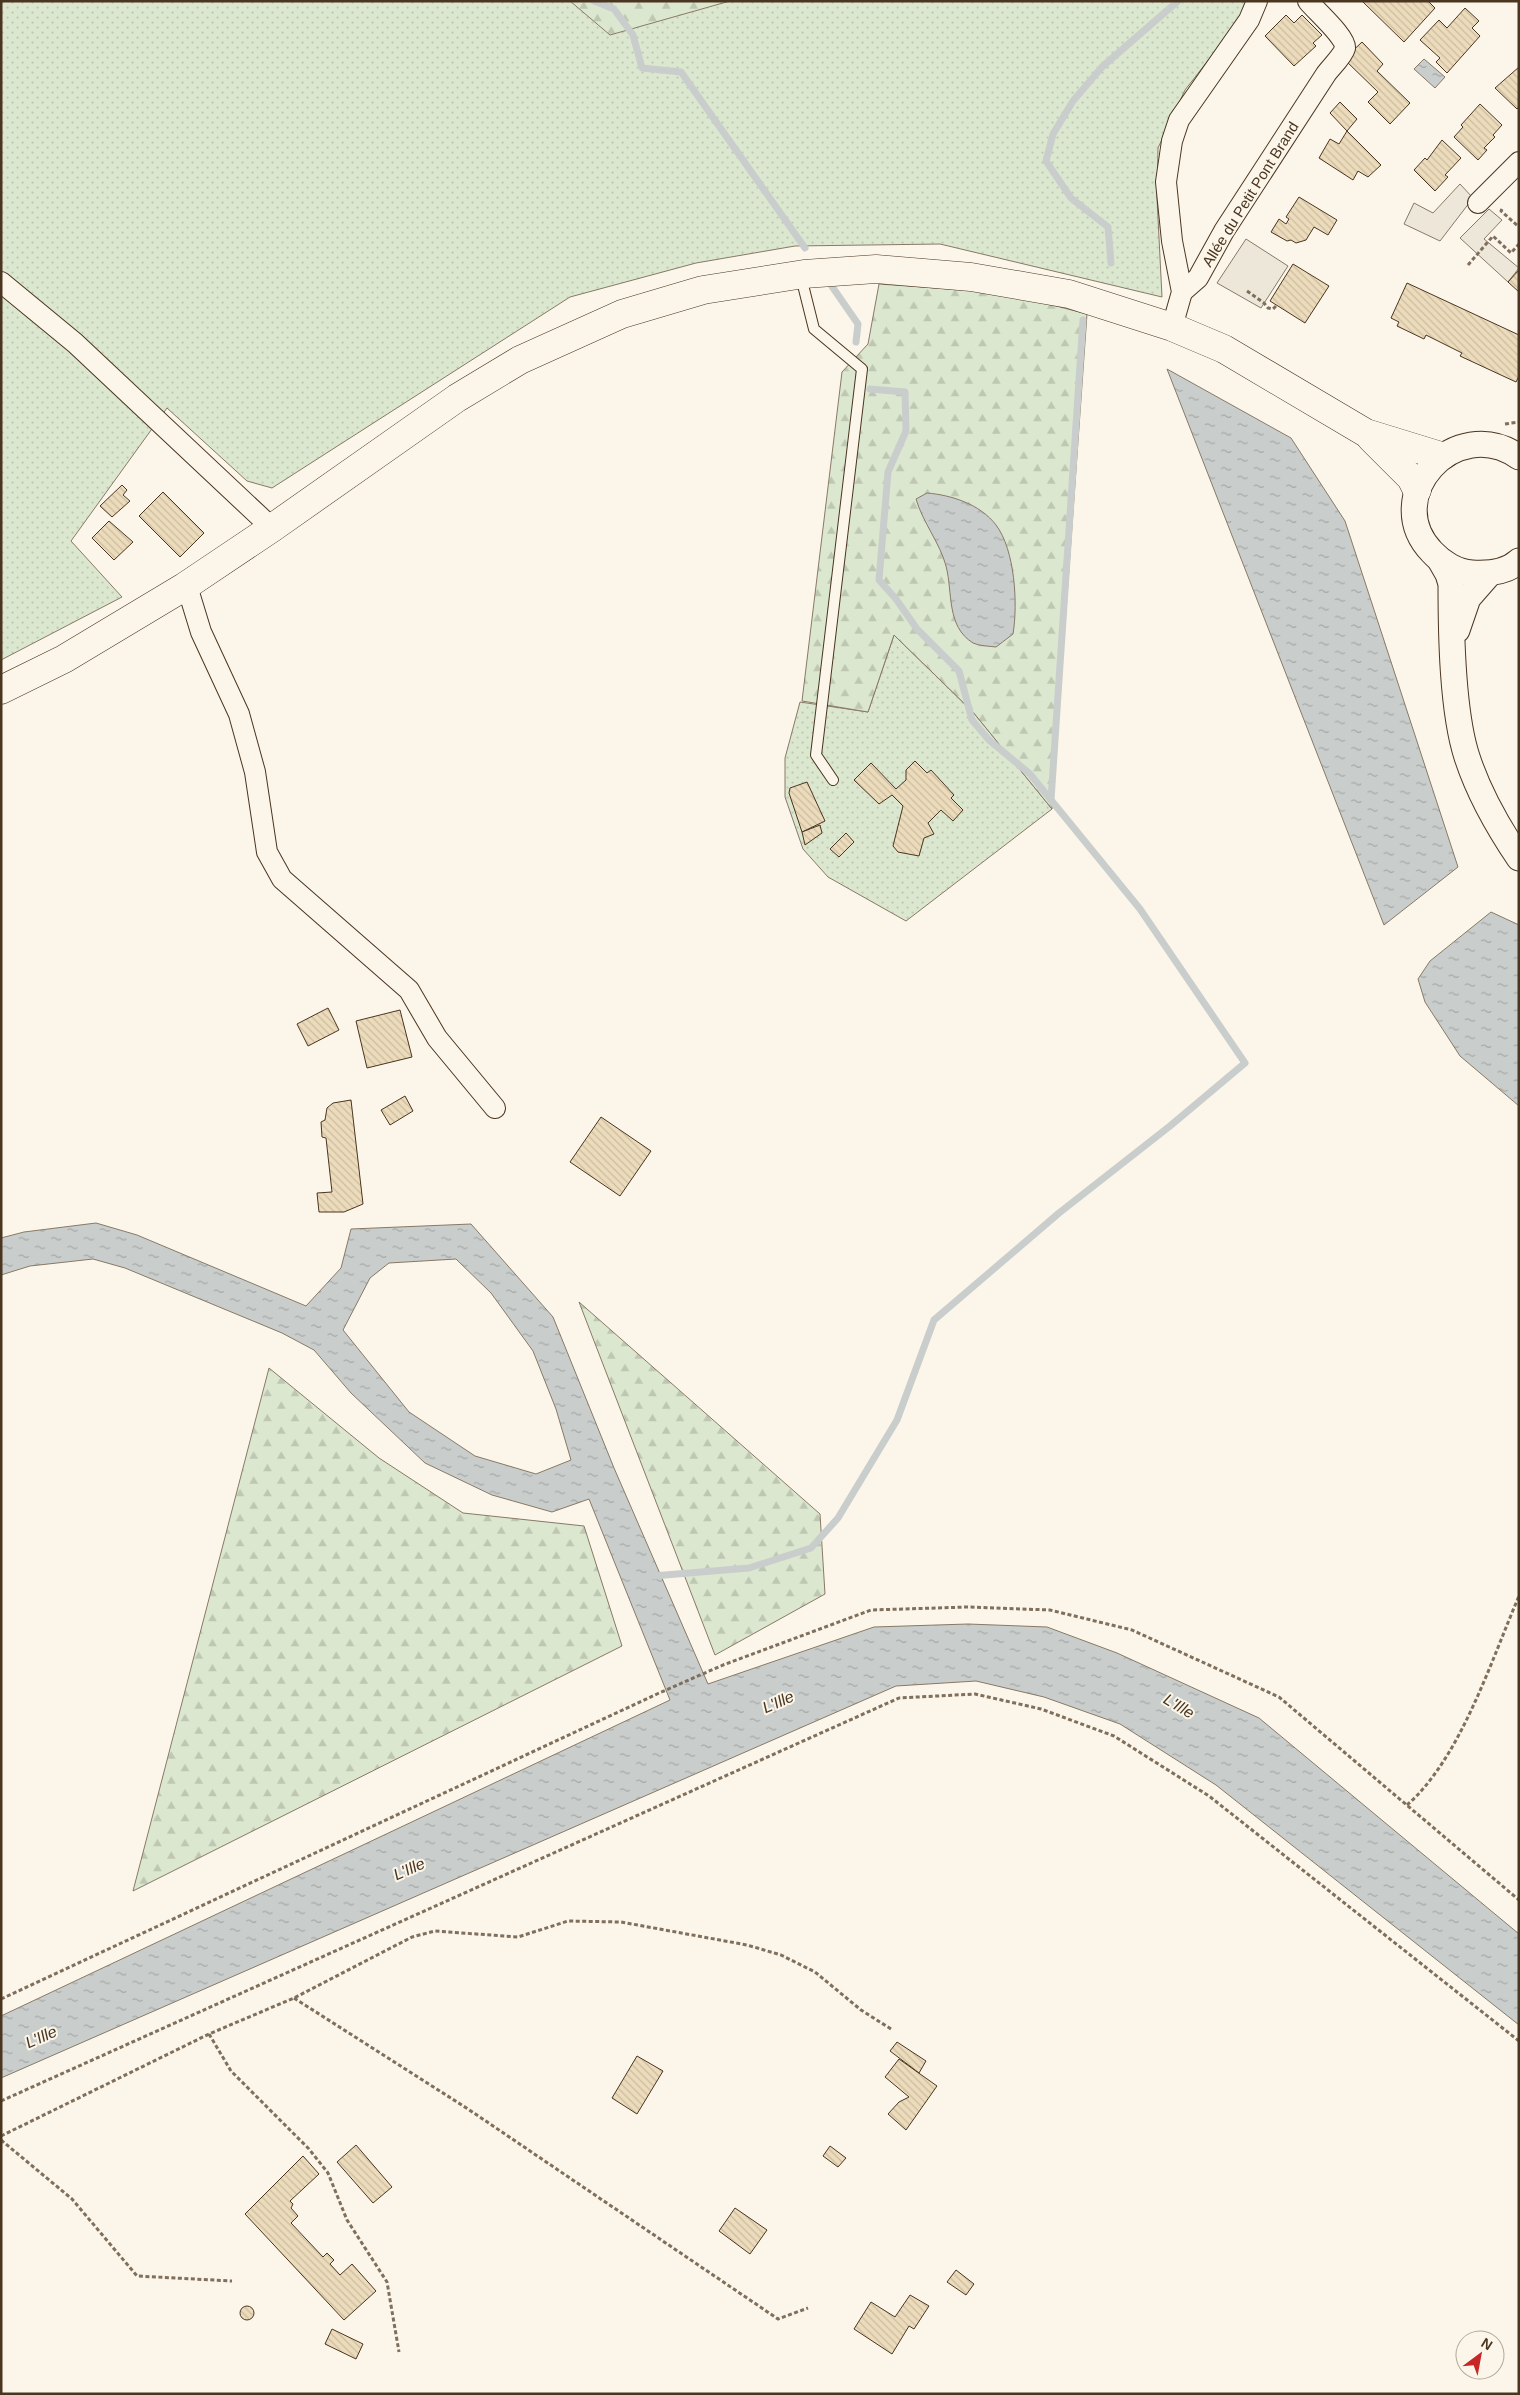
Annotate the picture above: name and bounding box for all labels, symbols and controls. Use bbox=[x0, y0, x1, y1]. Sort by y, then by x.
street label: Allée du Petit Pont Brand bbox=[1198, 118, 1302, 270]
water label: L'Ille bbox=[760, 1688, 796, 1716]
water label: L'Ille bbox=[1161, 1690, 1197, 1722]
water label: L'Ille bbox=[391, 1855, 427, 1883]
water label: L'Ille bbox=[23, 2023, 59, 2051]
north arrow bbox=[1455, 2330, 1505, 2380]
text: N bbox=[1478, 2335, 1495, 2353]

